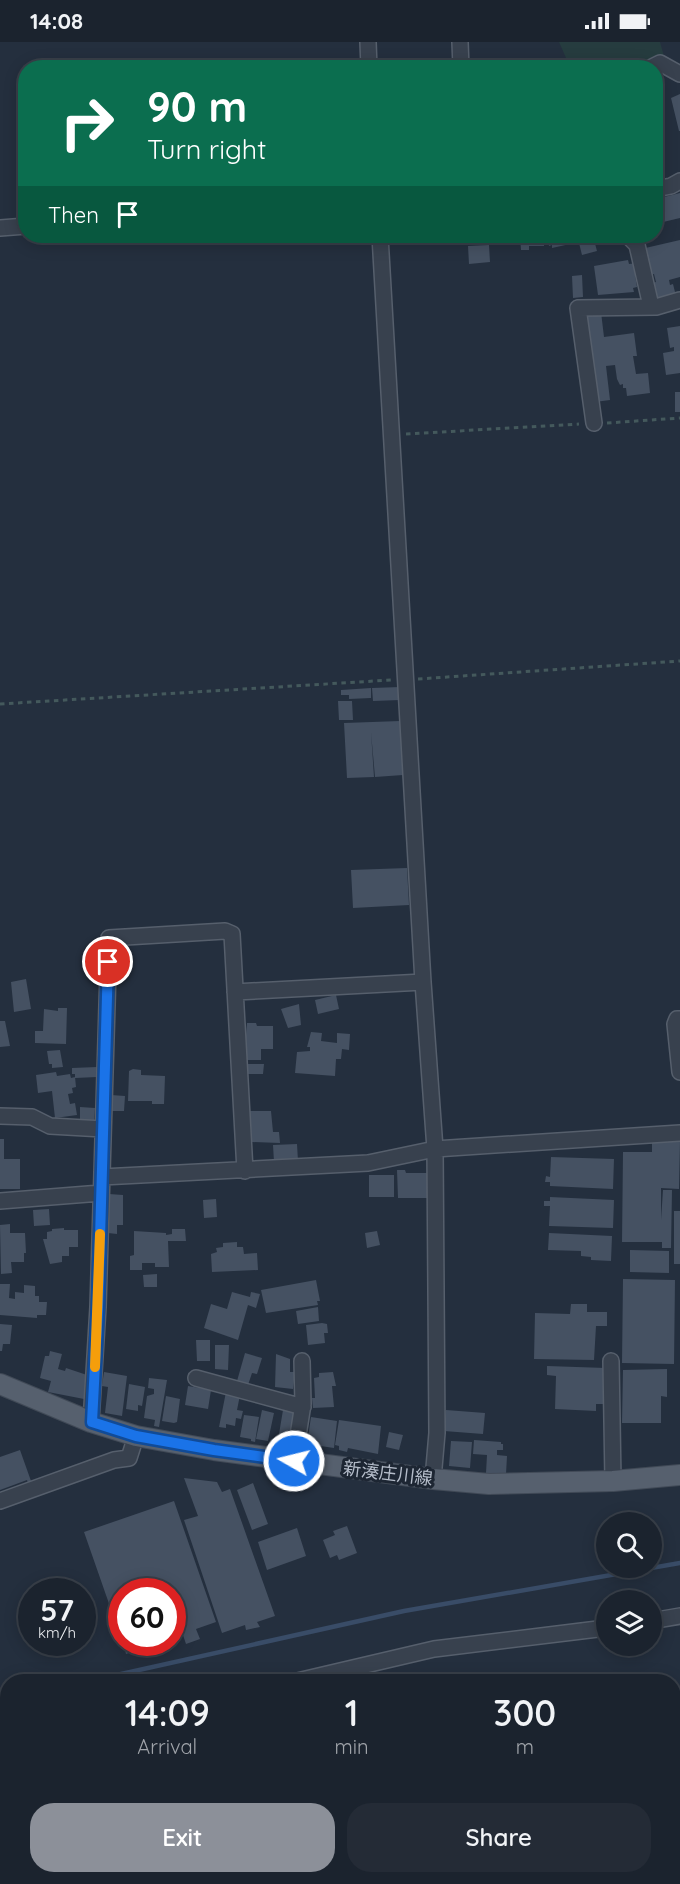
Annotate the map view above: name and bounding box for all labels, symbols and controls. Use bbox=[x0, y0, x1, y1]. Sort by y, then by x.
text: 14:08 bbox=[30, 7, 83, 35]
text: 90 m bbox=[147, 80, 247, 133]
icon: right bbox=[48, 84, 126, 162]
text: Turn right bbox=[147, 132, 266, 166]
icon: arrive bbox=[111, 198, 144, 231]
text: Then bbox=[48, 201, 99, 229]
pin bbox=[82, 936, 133, 987]
icon: arrive bbox=[91, 945, 124, 978]
position arrow bbox=[262, 1429, 326, 1493]
street label: 新湊庄川線 bbox=[342, 1456, 434, 1490]
map controls bbox=[596, 1512, 662, 1656]
button: search bbox=[596, 1512, 662, 1578]
speed limit sign: 60 bbox=[108, 1578, 186, 1656]
button: layers bbox=[596, 1590, 662, 1656]
text: 57 bbox=[40, 1591, 74, 1629]
text: km/h bbox=[38, 1623, 76, 1642]
text: 14:09 bbox=[125, 1690, 210, 1735]
text: 1 bbox=[345, 1690, 358, 1735]
text: 300 bbox=[493, 1690, 556, 1735]
text: Arrival bbox=[137, 1734, 197, 1759]
text: min bbox=[334, 1734, 369, 1759]
text: m bbox=[516, 1734, 534, 1759]
button: Exit bbox=[30, 1803, 335, 1872]
button: Share bbox=[347, 1803, 651, 1872]

